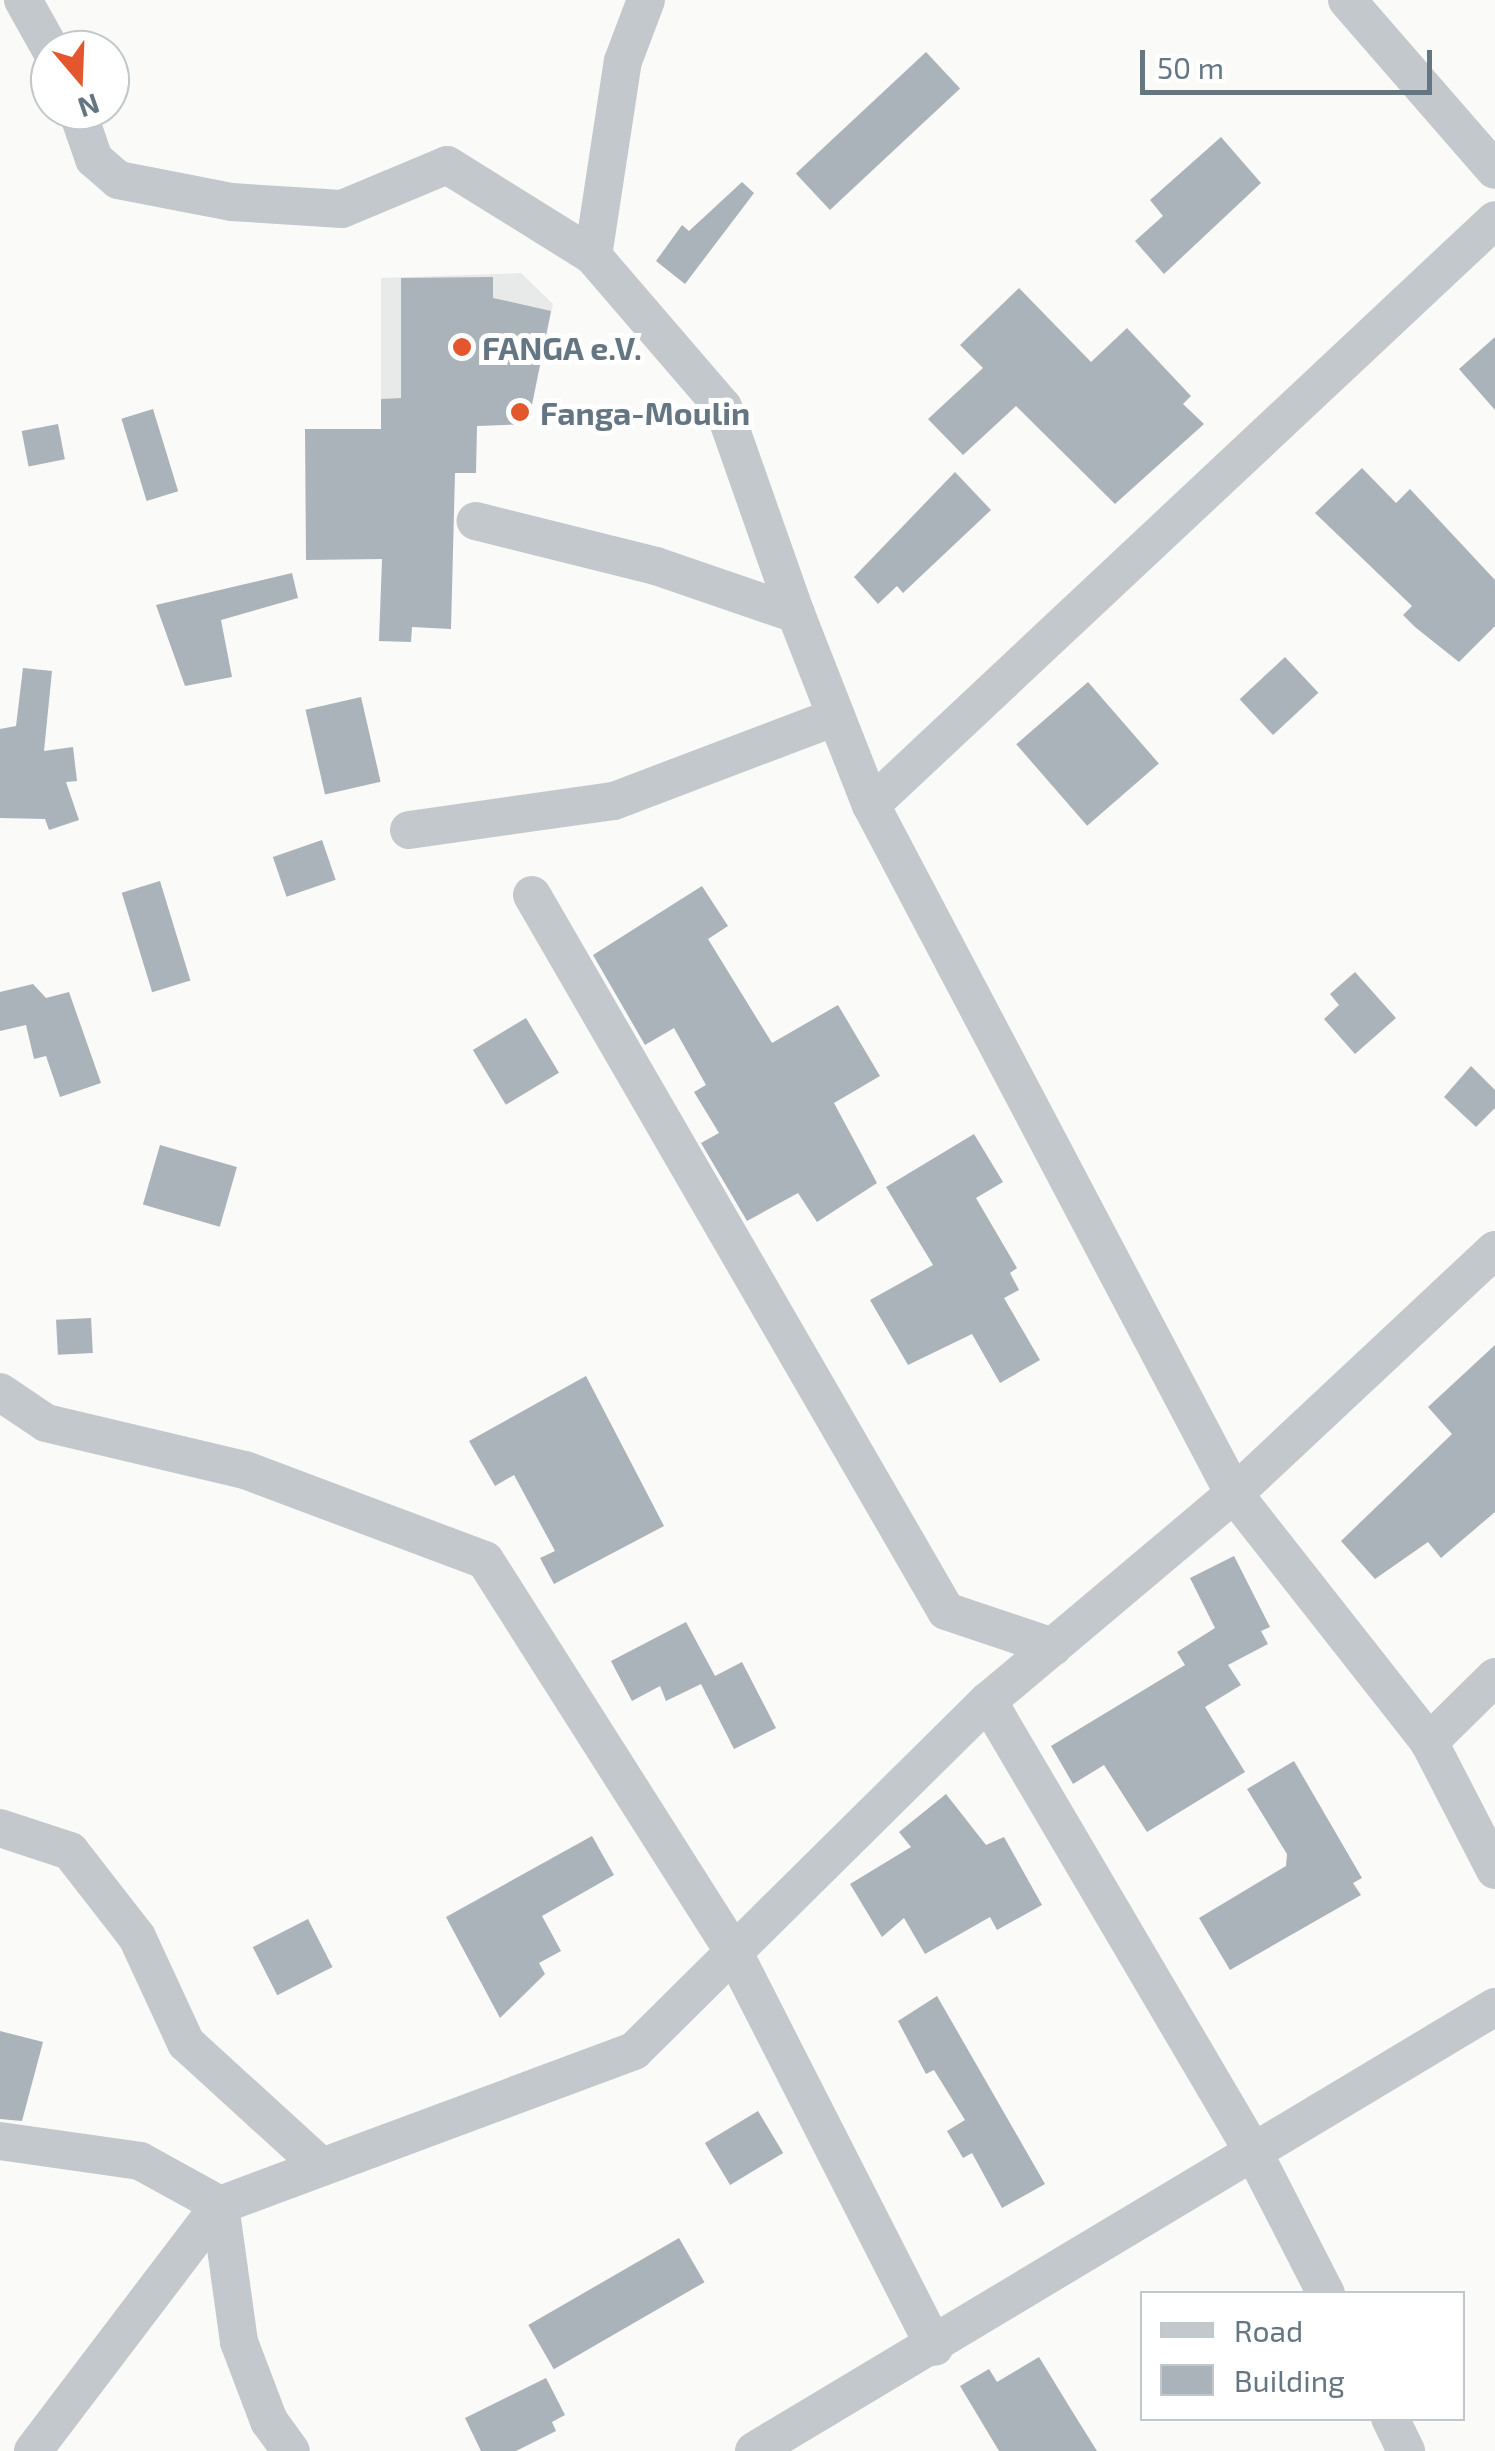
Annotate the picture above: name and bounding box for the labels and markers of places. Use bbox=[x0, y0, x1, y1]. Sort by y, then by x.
place label: FANGA e.V. bbox=[482, 328, 642, 366]
marker: FANGA e.V. bbox=[451, 336, 473, 358]
place label: Fanga-Moulin bbox=[540, 393, 750, 431]
marker: Fanga-Moulin bbox=[509, 401, 531, 423]

